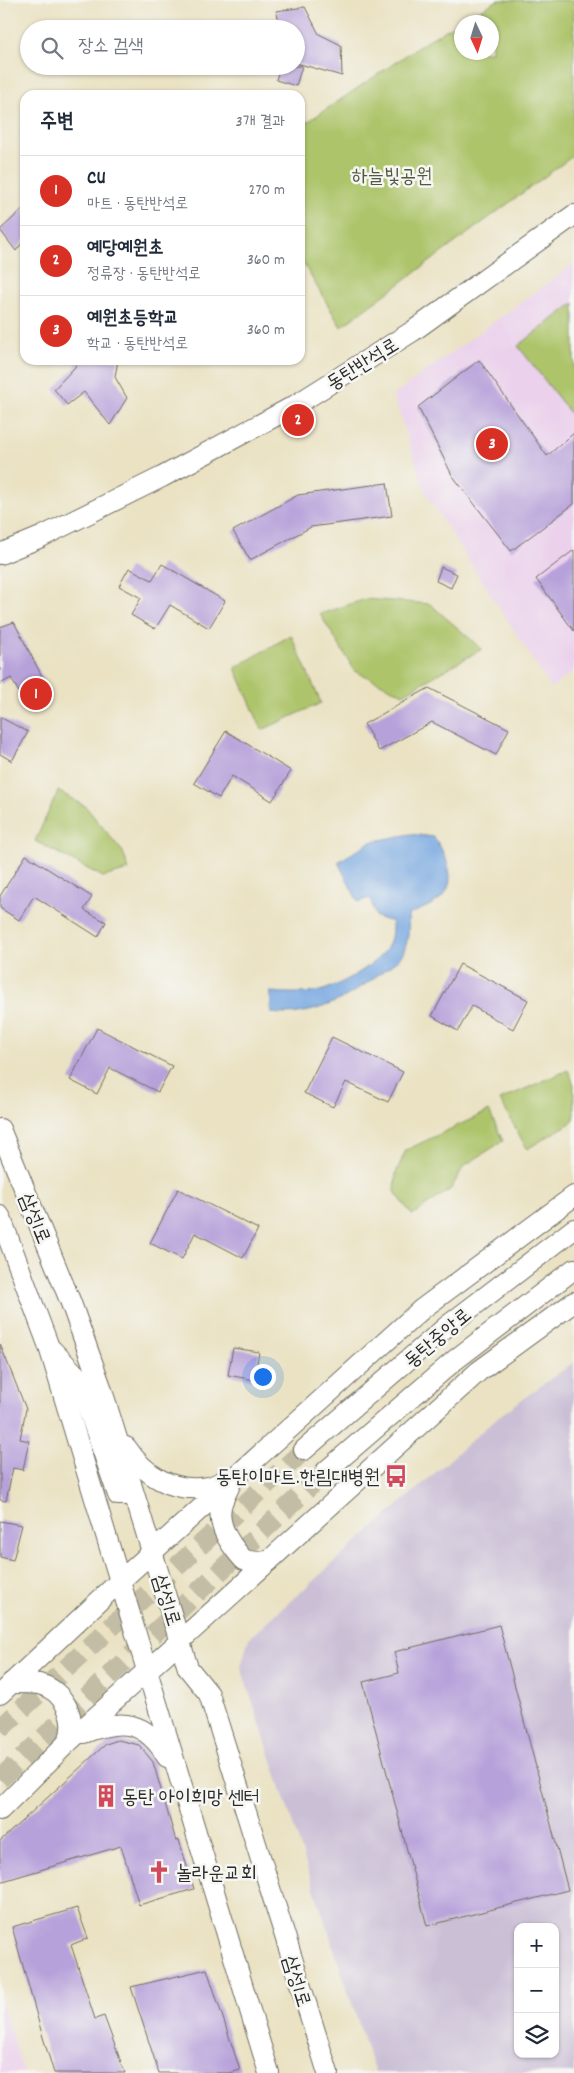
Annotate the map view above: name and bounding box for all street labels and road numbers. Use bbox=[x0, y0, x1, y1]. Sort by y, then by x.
street label: 동탄반석로 bbox=[322, 332, 405, 399]
street label: 삼성1로 bbox=[10, 1189, 56, 1249]
street label: 동탄중앙로 bbox=[399, 1303, 479, 1376]
street label: 삼성1로 bbox=[144, 1572, 186, 1630]
street label: 삼성1로 bbox=[274, 1953, 316, 2011]

